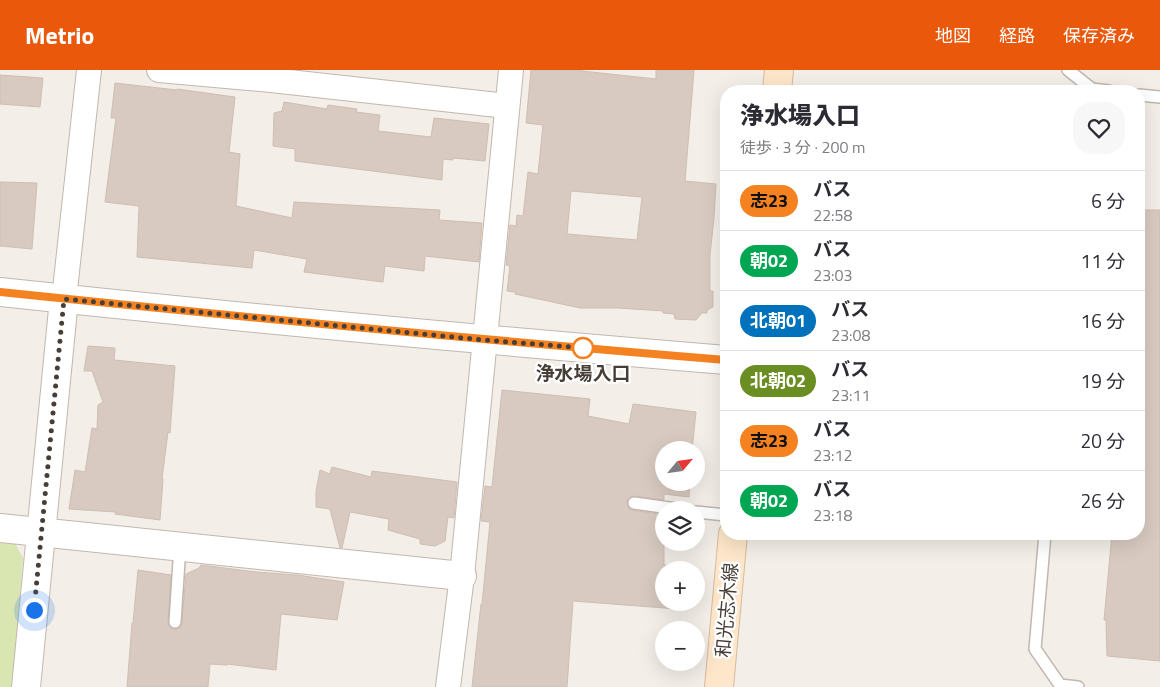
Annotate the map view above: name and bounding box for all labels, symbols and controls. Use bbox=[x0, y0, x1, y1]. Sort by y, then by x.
text: Metrio bbox=[25, 17, 94, 53]
text: 地図 bbox=[935, 22, 971, 49]
text: 経路 bbox=[999, 22, 1035, 49]
text: 保存済み bbox=[1063, 22, 1135, 49]
text: 浄水場入口 bbox=[740, 97, 860, 133]
button: heart bbox=[1073, 102, 1125, 154]
text: 徒歩 · 3 分 · 200 m bbox=[740, 135, 865, 159]
text: バス bbox=[813, 174, 851, 203]
text: 6 分 bbox=[1091, 186, 1125, 215]
text: 志23 bbox=[750, 187, 788, 214]
text: 22:58 bbox=[813, 203, 852, 227]
text: バス bbox=[813, 234, 851, 263]
text: 11 分 bbox=[1081, 246, 1125, 275]
text: 朝02 bbox=[750, 247, 788, 274]
text: 23:03 bbox=[813, 263, 852, 287]
text: バス bbox=[831, 294, 869, 323]
text: 16 分 bbox=[1081, 306, 1125, 335]
text: 北朝01 bbox=[750, 307, 806, 334]
text: 23:08 bbox=[831, 323, 870, 347]
marker: 浄水場入口 bbox=[572, 337, 594, 359]
text: バス bbox=[831, 354, 869, 383]
place label: 浄水場入口 bbox=[535, 358, 631, 387]
text: 19 分 bbox=[1081, 366, 1125, 395]
text: 北朝02 bbox=[750, 367, 806, 394]
text: 23:11 bbox=[831, 383, 870, 407]
text: バス bbox=[813, 414, 851, 443]
text: 20 分 bbox=[1081, 426, 1125, 455]
text: 志23 bbox=[750, 427, 788, 454]
north arrow bbox=[655, 441, 705, 491]
map controls bbox=[655, 441, 705, 671]
text: 23:12 bbox=[813, 443, 852, 467]
text: バス bbox=[813, 474, 851, 503]
text: 26 分 bbox=[1081, 486, 1125, 515]
text: 朝02 bbox=[750, 487, 788, 514]
button: layers bbox=[655, 501, 705, 551]
text: 23:18 bbox=[813, 503, 852, 527]
button: + bbox=[655, 561, 705, 611]
street label: 和光志木線 bbox=[707, 561, 745, 659]
your location bbox=[22, 598, 47, 623]
button: − bbox=[655, 621, 705, 671]

